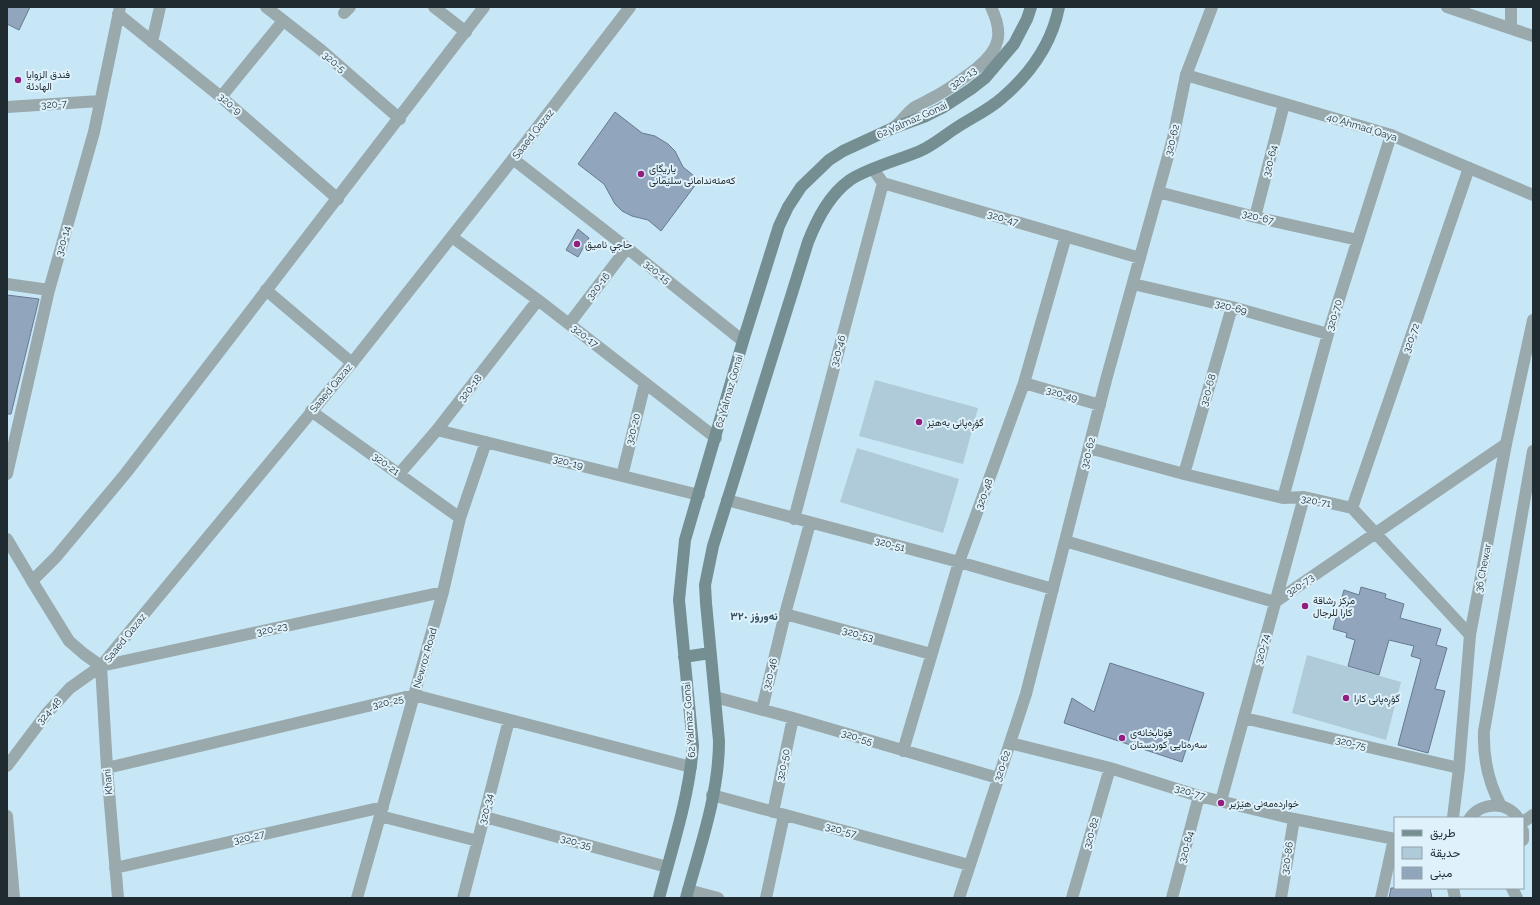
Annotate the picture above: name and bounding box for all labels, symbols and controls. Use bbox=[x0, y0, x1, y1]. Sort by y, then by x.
street label: 320-5 bbox=[320, 49, 348, 75]
street label: 320-13 bbox=[947, 65, 979, 91]
place label: فندق الزوايا الهادئة bbox=[26, 69, 71, 93]
marker: فندق الزوايا الهادئة bbox=[13, 75, 23, 85]
street label: 320-9 bbox=[216, 91, 244, 117]
street label: 320-7 bbox=[41, 98, 68, 110]
street label: 62 Yalmaz Gonai bbox=[875, 100, 949, 140]
street label: Saaed Qazaz bbox=[510, 107, 556, 161]
street label: 40 Ahmad Qaya bbox=[1325, 111, 1399, 143]
street label: 320-62 bbox=[1163, 123, 1181, 157]
street label: 320-64 bbox=[1261, 143, 1279, 178]
place label: یاریگای کەمئەندامانی سلێمانی bbox=[649, 163, 736, 187]
marker: یاریگای کەمئەندامانی سلێمانی bbox=[636, 169, 646, 179]
street label: 320-47 bbox=[986, 208, 1020, 228]
street label: 320-67 bbox=[1241, 208, 1276, 226]
street label: 320-14 bbox=[53, 224, 73, 257]
marker: حاجي ناميق bbox=[572, 239, 582, 249]
place label: حاجي ناميق bbox=[585, 239, 632, 253]
street label: 320-15 bbox=[642, 258, 673, 286]
street label: 320-16 bbox=[584, 270, 612, 302]
street label: 320-69 bbox=[1214, 298, 1248, 316]
street label: 320-70 bbox=[1324, 298, 1344, 332]
street label: 320-17 bbox=[570, 322, 601, 350]
street label: 320-72 bbox=[1401, 322, 1421, 354]
street label: 320-46 bbox=[829, 334, 847, 368]
street label: 62 Yalmaz Gonai bbox=[713, 353, 745, 429]
street label: Saaed Qazaz bbox=[308, 361, 354, 414]
street label: 320-18 bbox=[456, 372, 484, 404]
street label: 320-68 bbox=[1198, 373, 1218, 407]
street label: 320-49 bbox=[1045, 384, 1079, 404]
street label: 320-20 bbox=[624, 412, 642, 446]
marker: گۆڕەپانی بەهێز bbox=[914, 417, 924, 427]
place label: گۆڕەپانی بەهێز bbox=[926, 417, 984, 431]
street label: 320-62 bbox=[1079, 436, 1097, 470]
street label: 320-21 bbox=[370, 451, 402, 478]
street label: 320-19 bbox=[552, 453, 584, 471]
street label: 320-48 bbox=[973, 477, 995, 511]
street label: 320-71 bbox=[1300, 493, 1333, 509]
street label: 320-51 bbox=[874, 535, 907, 553]
street label: 36 Chewar bbox=[1473, 542, 1493, 593]
street label: 320-73 bbox=[1284, 572, 1316, 598]
place label: مركز رشاقة كارا للرجال bbox=[1313, 595, 1355, 619]
marker: مركز رشاقة كارا للرجال bbox=[1300, 601, 1310, 611]
district label: نەورۆز ٣٢٠ bbox=[730, 610, 778, 623]
street label: Saaed Qazaz bbox=[102, 611, 148, 665]
street label: 320-23 bbox=[255, 620, 289, 638]
street label: 320-53 bbox=[841, 625, 875, 643]
street label: Newroz Road bbox=[411, 627, 439, 689]
street label: 320-74 bbox=[1253, 632, 1271, 665]
street label: 320-46 bbox=[761, 657, 779, 691]
street label: 62 Yalmaz Gonai bbox=[681, 682, 697, 758]
street label: 320-25 bbox=[371, 693, 405, 711]
marker: گۆڕەپانی کارا bbox=[1341, 693, 1351, 703]
place label: گۆڕەپانی کارا bbox=[1354, 693, 1400, 707]
street label: 324-48 bbox=[35, 695, 64, 727]
street label: 320-55 bbox=[840, 727, 874, 747]
place label: قوتابخانەی سەرەتایی کوردستان bbox=[1130, 727, 1207, 751]
marker: قوتابخانەی سەرەتایی کوردستان bbox=[1117, 733, 1127, 743]
street label: 320-75 bbox=[1335, 734, 1368, 752]
street label: 320-50 bbox=[774, 748, 792, 782]
street label: 320-62 bbox=[992, 749, 1012, 783]
street label: Khani bbox=[101, 769, 115, 795]
street label: 320-77 bbox=[1173, 782, 1207, 802]
street label: 320-34 bbox=[477, 792, 495, 826]
marker: خواردەمەنی هێژیر bbox=[1216, 798, 1226, 808]
place label: خواردەمەنی هێژیر bbox=[1228, 798, 1299, 810]
street label: 320-82 bbox=[1081, 816, 1101, 850]
legend bbox=[1394, 817, 1524, 889]
street label: 320-57 bbox=[824, 821, 858, 840]
text: طريق bbox=[1430, 826, 1456, 841]
street label: 320-27 bbox=[232, 828, 266, 846]
street label: 320-84 bbox=[1177, 829, 1196, 864]
street label: 320-35 bbox=[559, 833, 593, 852]
street label: 320-86 bbox=[1279, 841, 1295, 875]
text: حديقة bbox=[1430, 846, 1460, 860]
text: مبنى bbox=[1430, 866, 1452, 881]

